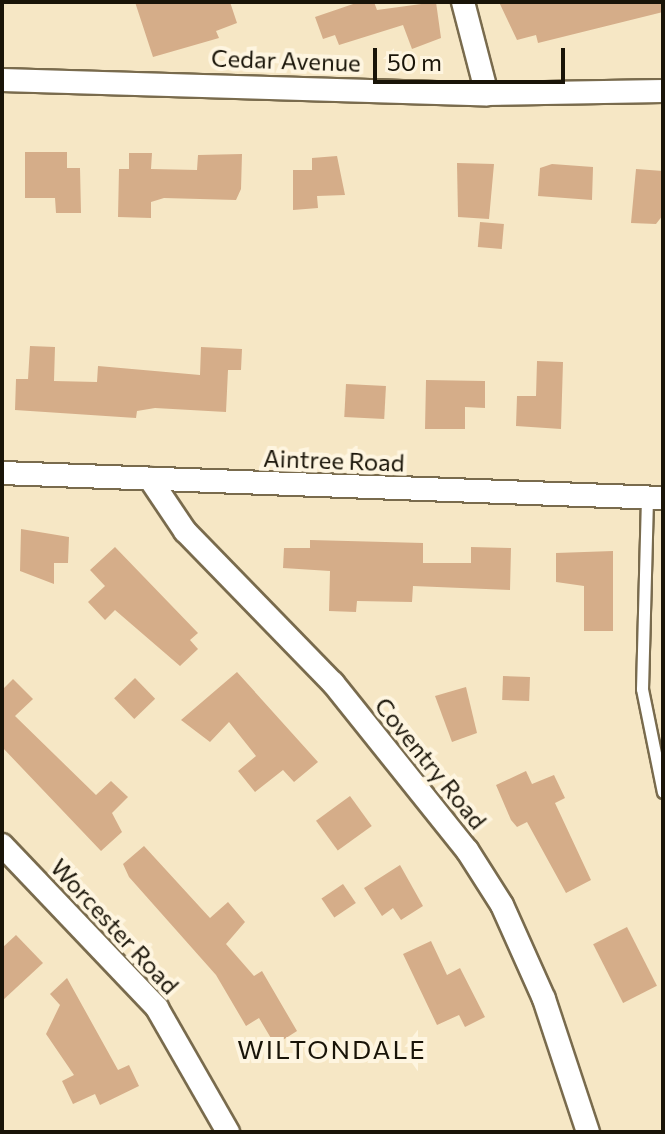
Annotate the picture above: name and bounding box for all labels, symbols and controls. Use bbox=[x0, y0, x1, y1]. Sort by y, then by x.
scale bar bbox=[377, 32, 569, 82]
street label: Cedar Avenue bbox=[211, 43, 361, 77]
text: 50 m bbox=[387, 47, 442, 76]
street label: Aintree Road bbox=[263, 443, 405, 477]
street label: Coventry Road bbox=[369, 691, 493, 835]
street label: Worcester Road bbox=[45, 852, 185, 1000]
district label: WILTONDALE bbox=[237, 1033, 427, 1065]

